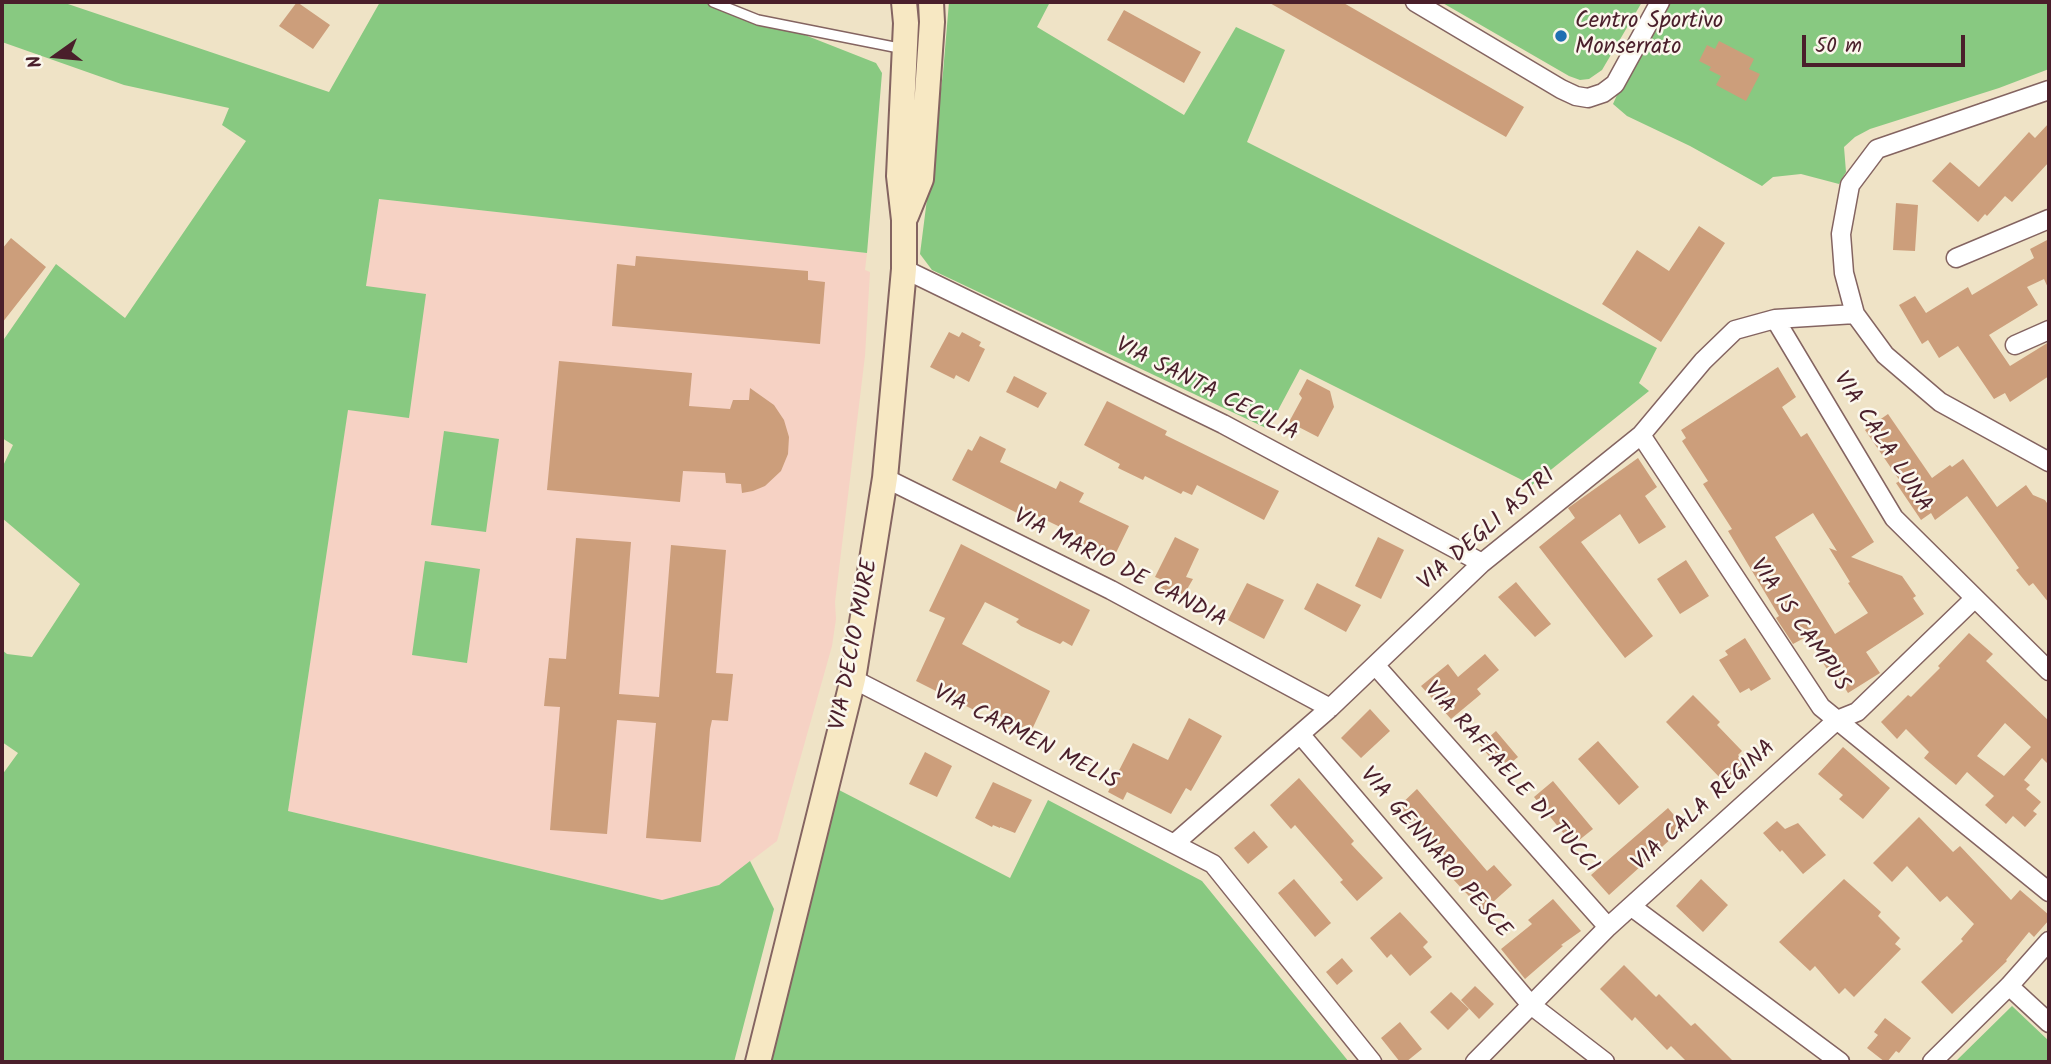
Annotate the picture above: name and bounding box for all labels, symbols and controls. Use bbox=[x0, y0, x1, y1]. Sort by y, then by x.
place label: Centro Sportivo Monserrato bbox=[1575, 9, 1723, 63]
north arrow bbox=[21, 21, 91, 91]
scale bar bbox=[1806, 21, 1969, 65]
marker: Centro Sportivo Monserrato bbox=[1553, 28, 1569, 44]
text: 50 m bbox=[1815, 30, 1862, 63]
text: N bbox=[20, 52, 52, 71]
street label: VIA SANTA CECILIA bbox=[1110, 333, 1302, 449]
street label: VIA CALA LUNA bbox=[1825, 368, 1937, 518]
street label: VIA DEGLI ASTRI bbox=[1414, 464, 1562, 598]
street label: VIA MARIO DE CANDIA bbox=[1008, 504, 1230, 636]
street label: VIA IS CAMPUS bbox=[1742, 554, 1854, 698]
street label: VIA DECIO MURE bbox=[826, 557, 886, 733]
street label: VIA RAFFAELE DI TUCCI bbox=[1417, 677, 1603, 881]
street label: VIA CARMEN MELIS bbox=[928, 680, 1122, 798]
street label: VIA CALA REGINA bbox=[1627, 735, 1783, 879]
street label: VIA GENNARO PESCE bbox=[1352, 763, 1516, 945]

